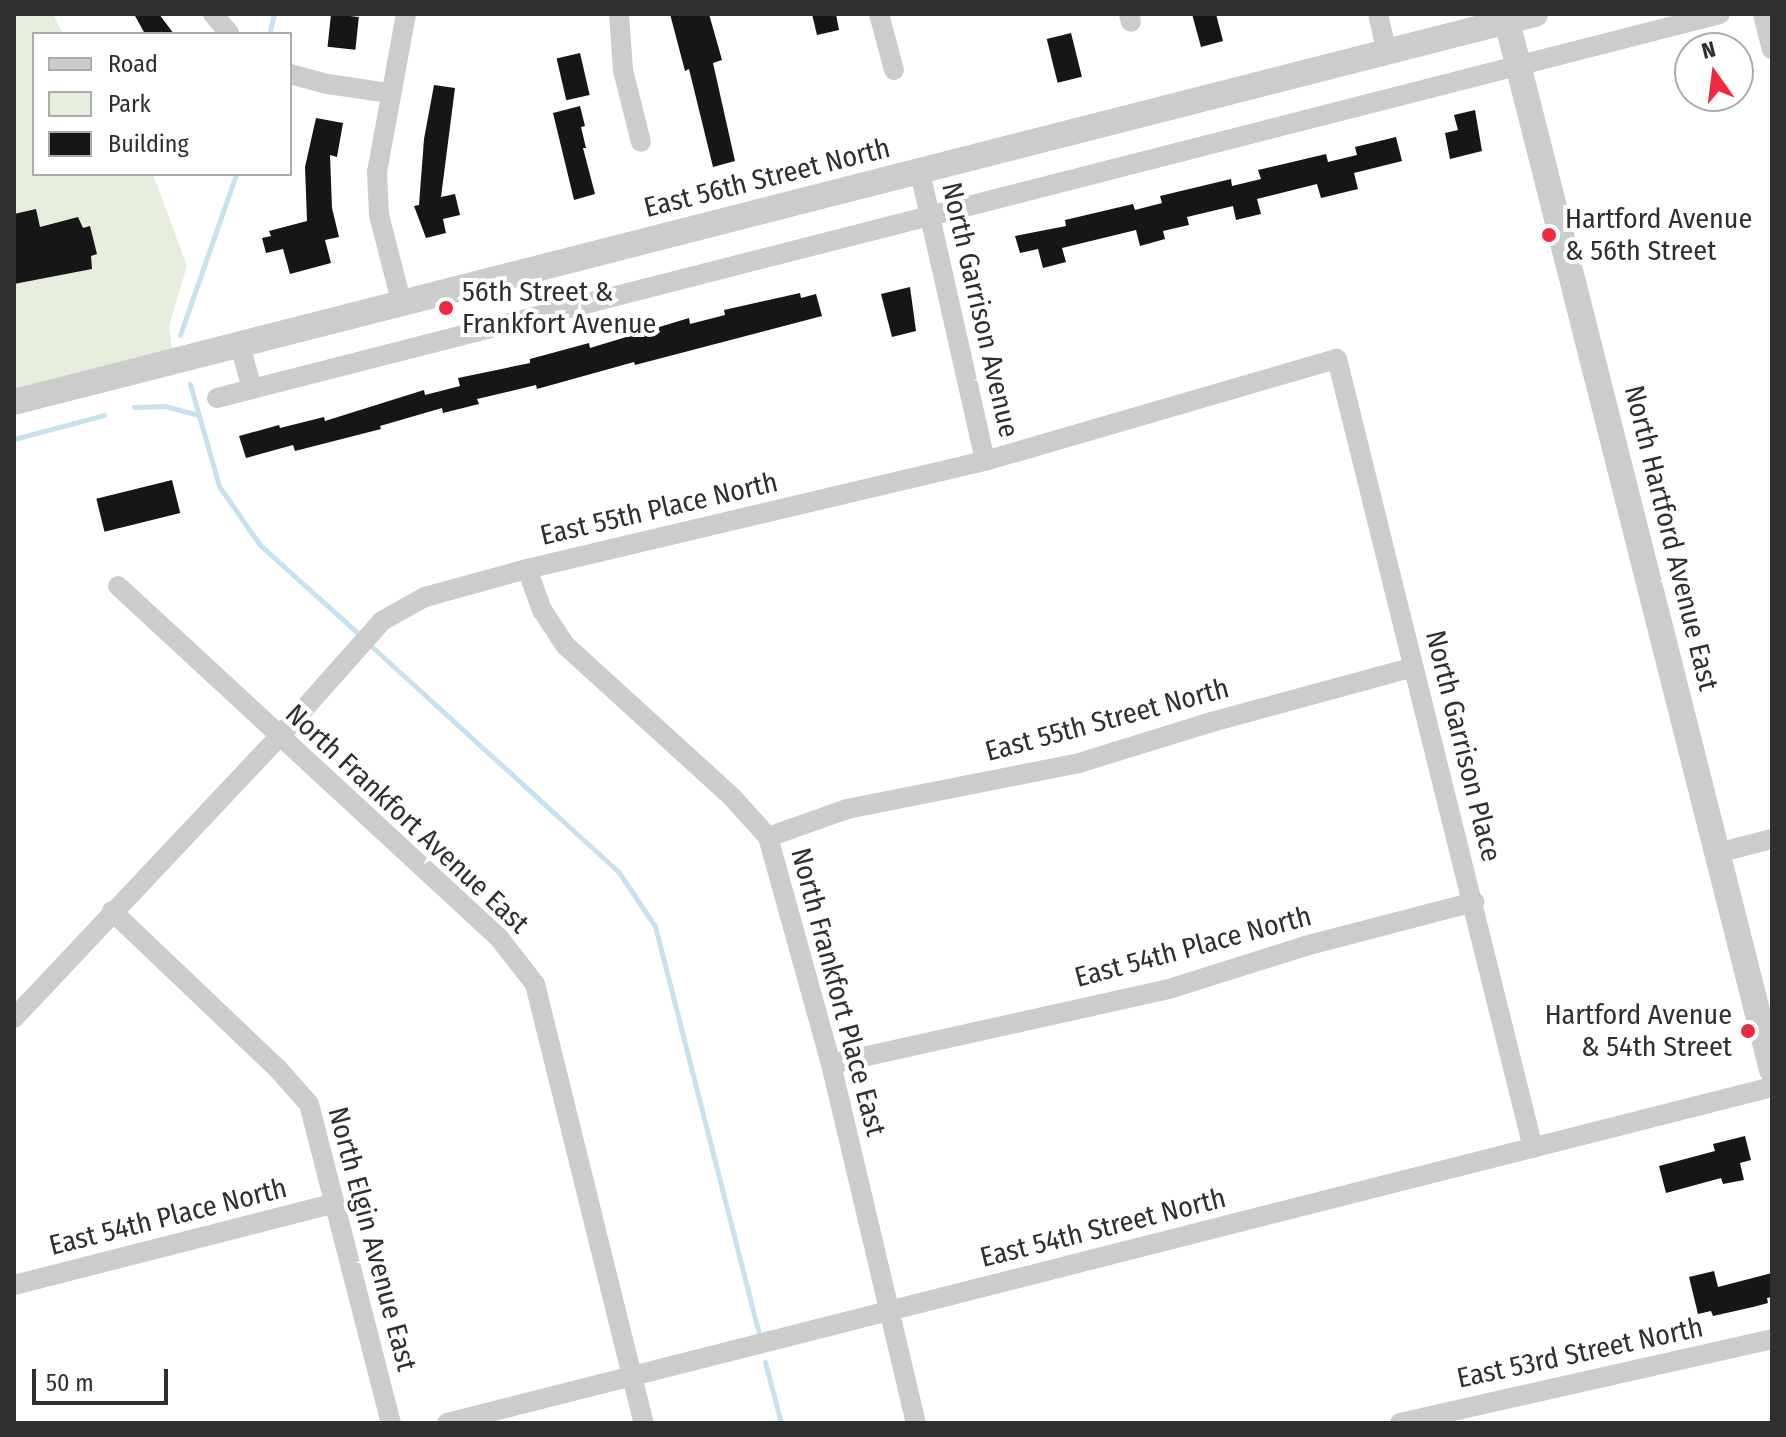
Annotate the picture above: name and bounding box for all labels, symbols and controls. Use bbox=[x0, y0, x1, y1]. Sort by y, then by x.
legend bbox=[32, 32, 292, 176]
north arrow bbox=[1674, 32, 1754, 112]
text: N bbox=[1699, 35, 1718, 65]
text: Road bbox=[108, 50, 158, 78]
text: Park bbox=[108, 90, 151, 118]
text: Building bbox=[108, 130, 189, 158]
street label: East 56th Street North bbox=[641, 131, 893, 225]
street label: North Garrison Avenue bbox=[934, 179, 1026, 441]
place label: Hartford Avenue & 56th Street bbox=[1565, 202, 1752, 268]
marker: Hartford Avenue & 56th Street bbox=[1540, 226, 1558, 244]
place label: 56th Street & Frankfort Avenue bbox=[462, 275, 656, 341]
marker: 56th Street & Frankfort Avenue bbox=[437, 299, 455, 317]
street label: North Hartford Avenue East bbox=[1617, 382, 1725, 694]
street label: East 55th Place North bbox=[537, 465, 781, 553]
street label: North Garrison Place bbox=[1418, 627, 1508, 865]
street label: East 55th Street North bbox=[982, 671, 1232, 769]
street label: North Frankfort Avenue East bbox=[278, 697, 536, 941]
street label: North Frankfort Place East bbox=[783, 844, 893, 1140]
street label: East 54th Place North bbox=[1071, 899, 1315, 995]
place label: Hartford Avenue & 54th Street bbox=[1545, 998, 1732, 1064]
marker: Hartford Avenue & 54th Street bbox=[1739, 1022, 1757, 1040]
street label: North Elgin Avenue East bbox=[321, 1103, 423, 1375]
street label: East 54th Place North bbox=[46, 1171, 290, 1263]
street label: East 54th Street North bbox=[977, 1181, 1229, 1275]
street label: East 53rd Street North bbox=[1454, 1311, 1706, 1395]
scale bar bbox=[36, 1353, 172, 1403]
text: 50 m bbox=[46, 1369, 94, 1397]

